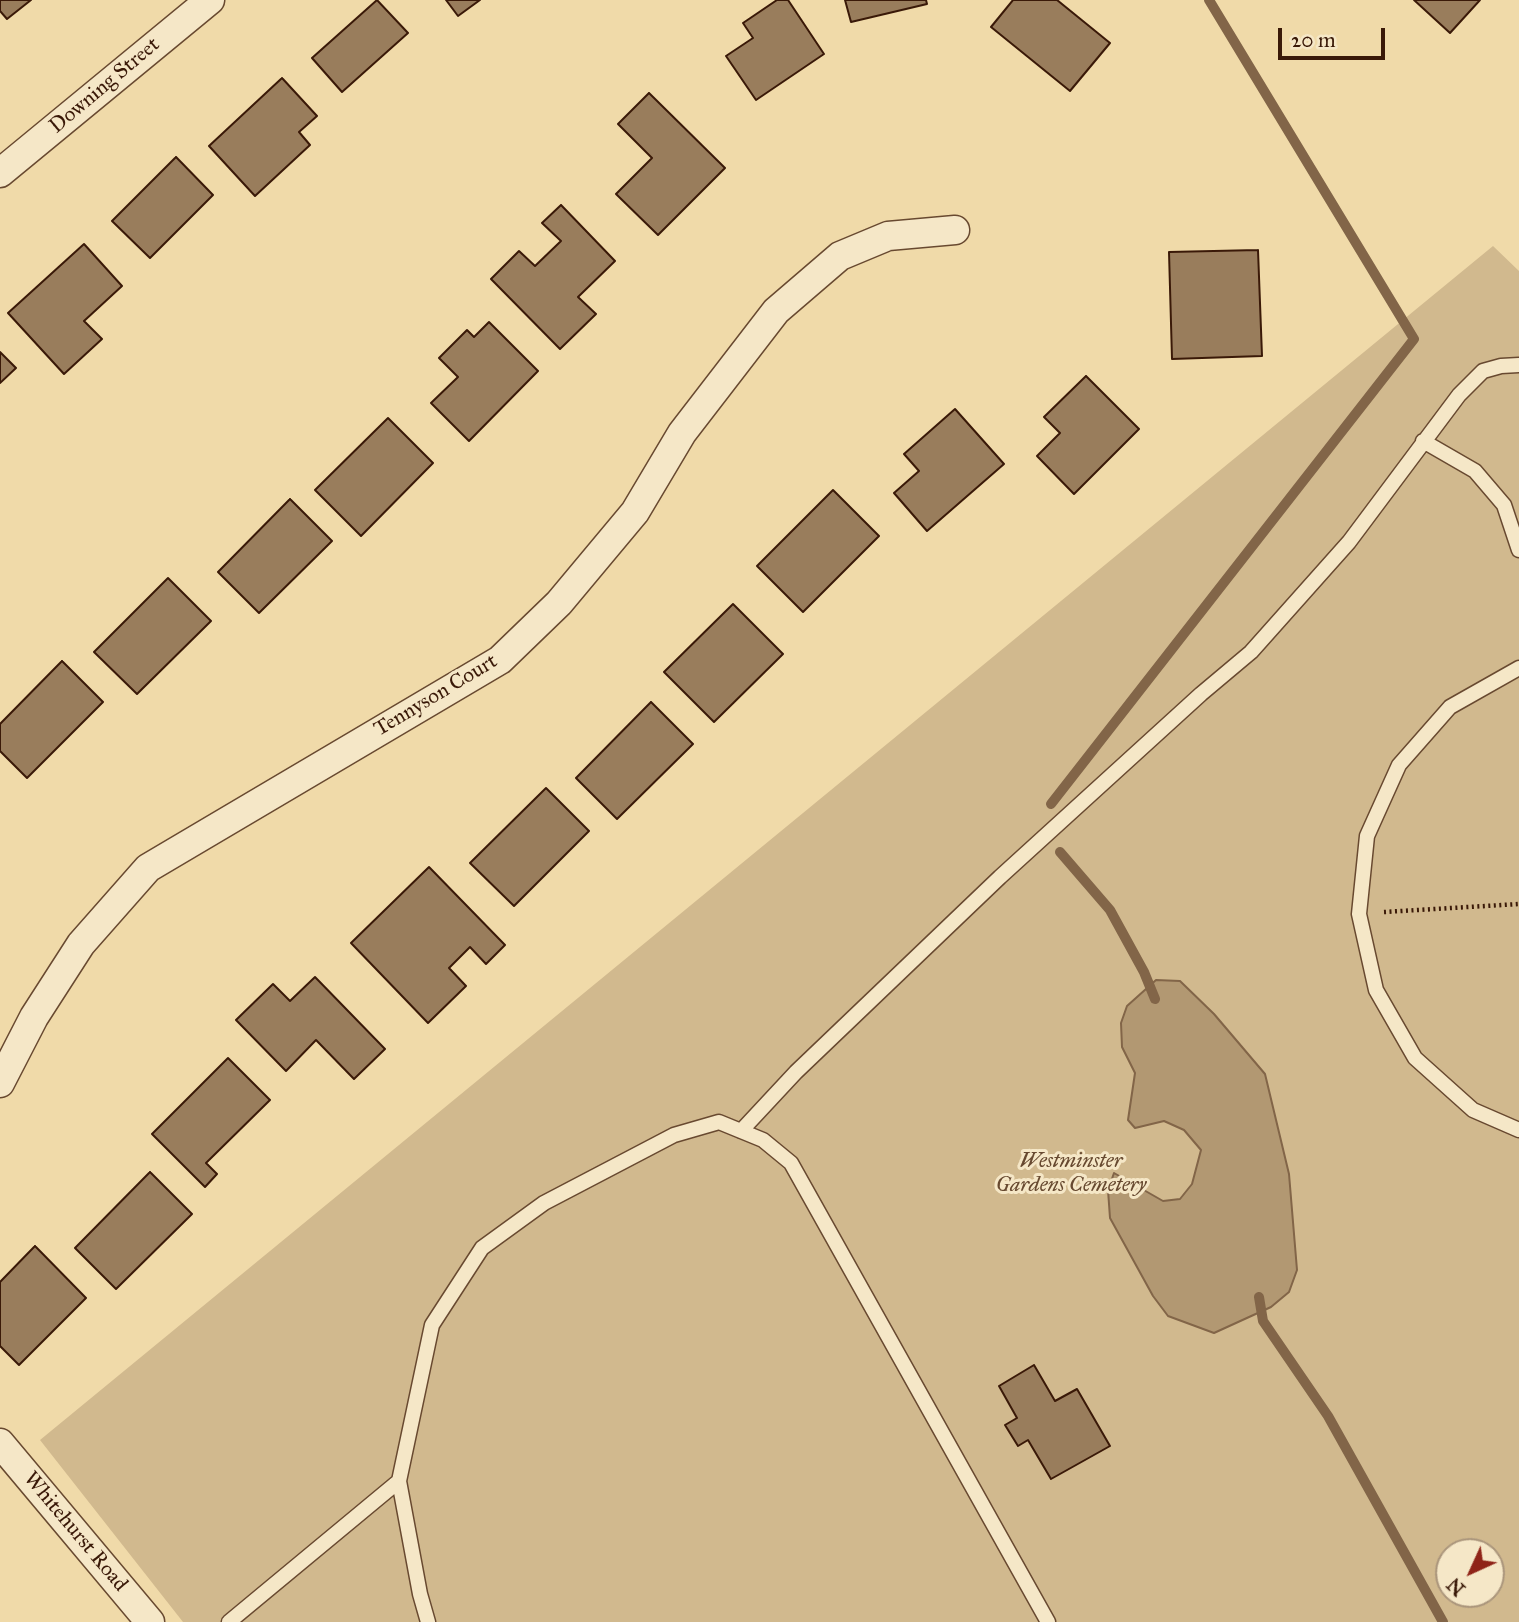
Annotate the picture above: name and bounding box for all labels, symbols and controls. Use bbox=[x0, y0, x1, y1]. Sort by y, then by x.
scale bar bbox=[1281, 14, 1388, 58]
text: 20 m bbox=[1291, 27, 1336, 53]
street label: Downing Street bbox=[45, 33, 165, 139]
street label: Tennyson Court bbox=[370, 649, 502, 743]
park label: Westminster Gardens Cemetery bbox=[996, 1149, 1146, 1199]
street label: Whitehurst Road bbox=[18, 1467, 132, 1597]
north arrow bbox=[1435, 1538, 1505, 1608]
text: N bbox=[1442, 1573, 1470, 1601]

